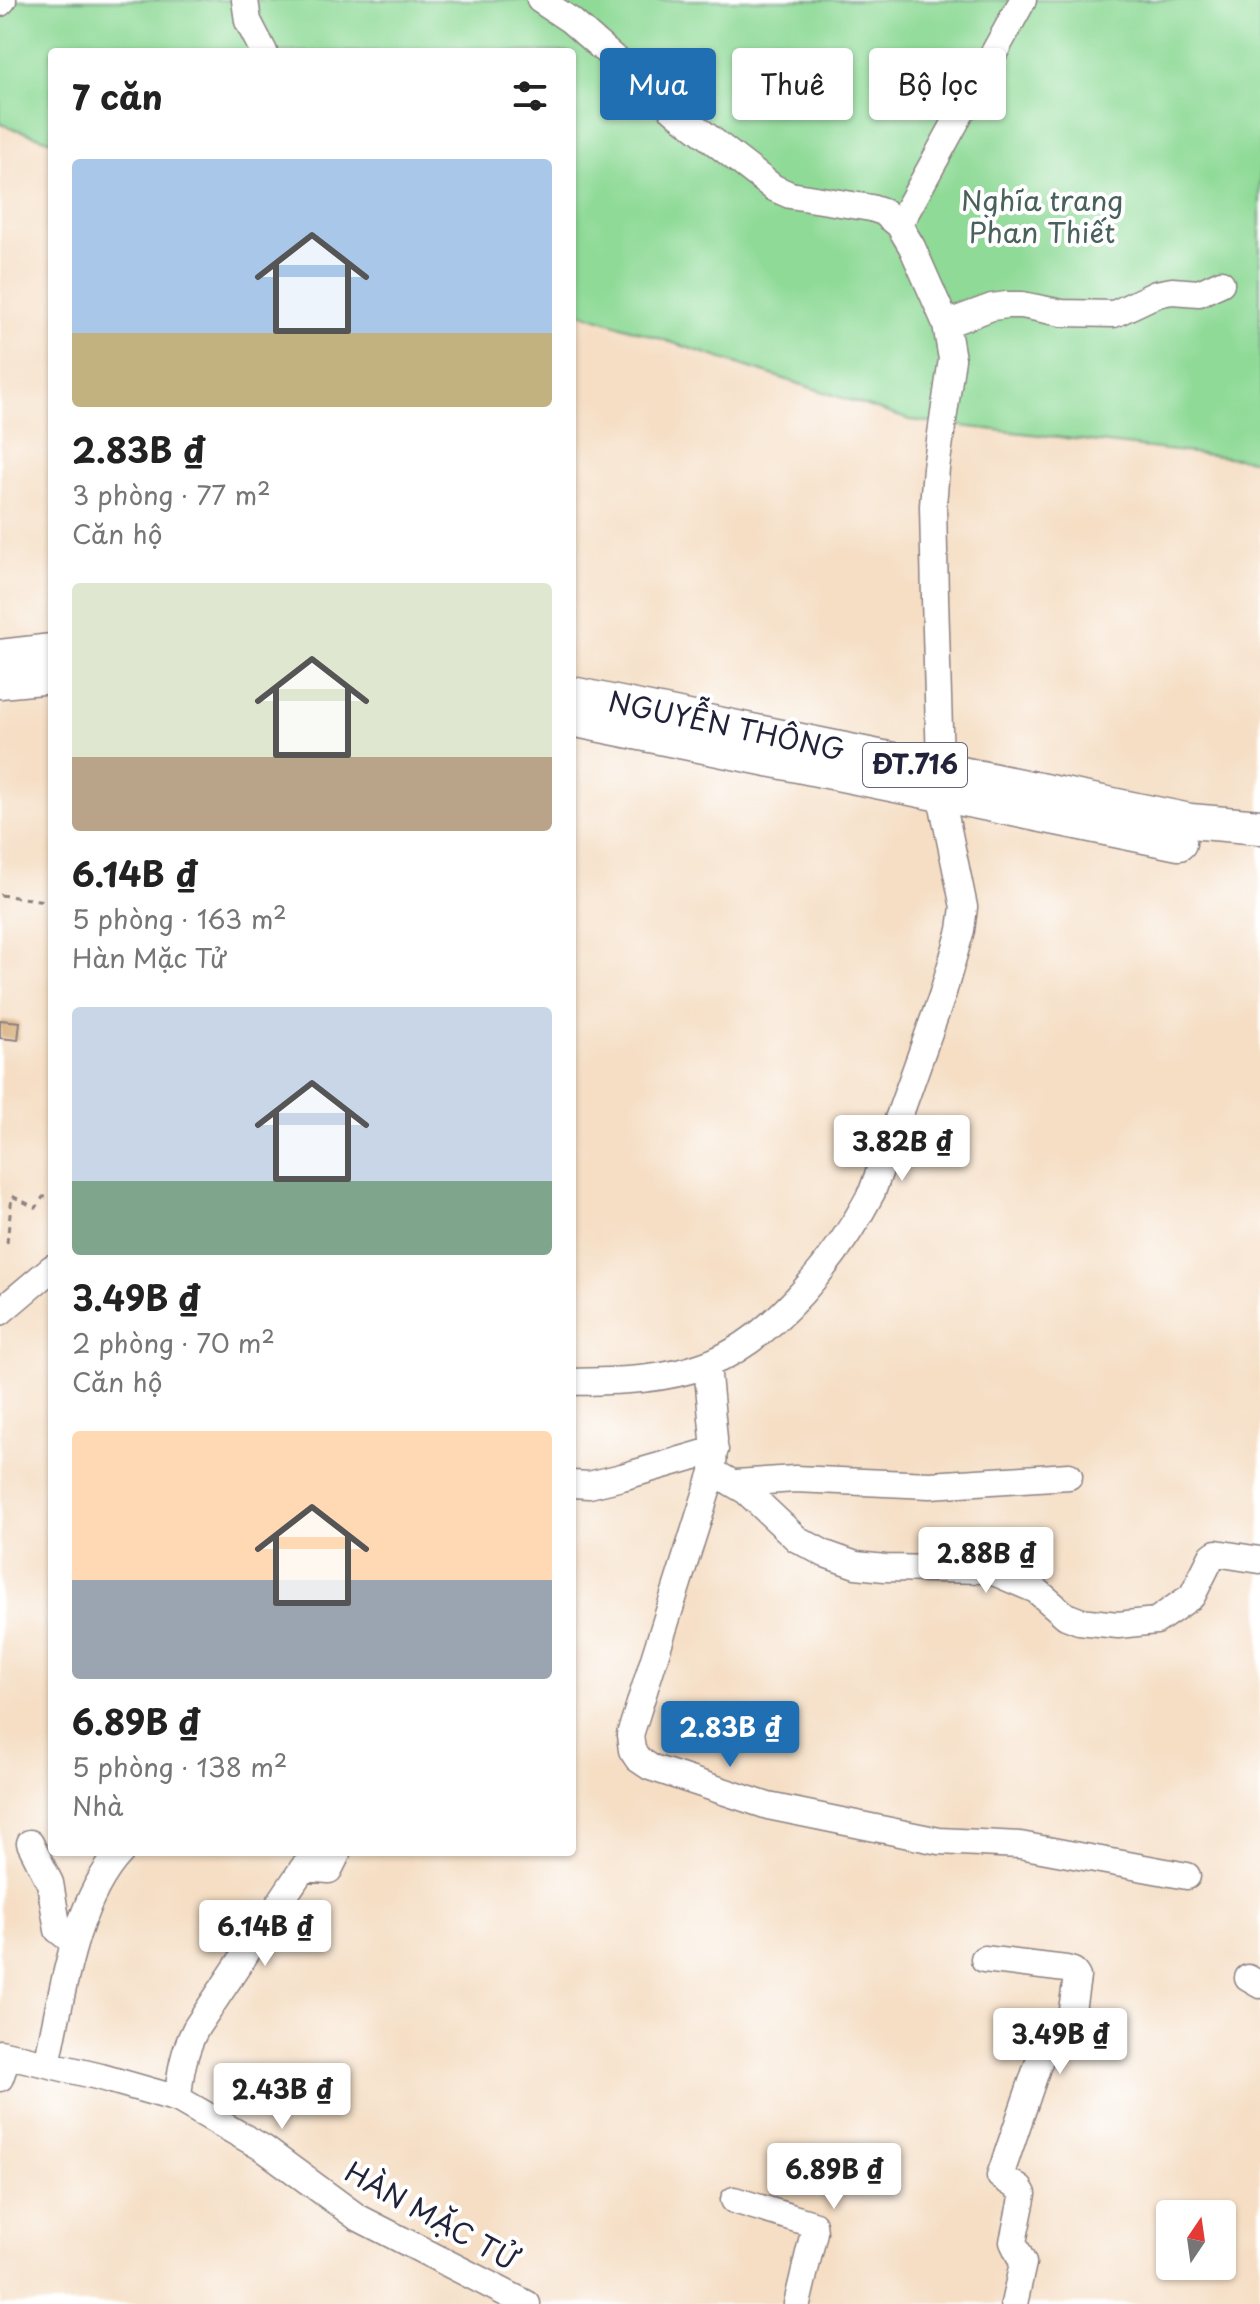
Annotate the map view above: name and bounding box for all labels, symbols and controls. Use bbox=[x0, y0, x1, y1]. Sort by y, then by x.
chip: Mua bbox=[600, 48, 716, 120]
chip: Thuê bbox=[732, 48, 853, 120]
chip: Bộ lọc bbox=[869, 48, 1006, 120]
text: 7 căn bbox=[72, 70, 163, 122]
icon: filters bbox=[508, 74, 552, 118]
park label: Nghĩa trang Phan Thiết bbox=[961, 178, 1123, 253]
icon: home bbox=[240, 211, 384, 355]
text: 2.83B ₫ bbox=[72, 423, 205, 475]
text: 3 phòng · 77 m² bbox=[72, 475, 271, 514]
text: Căn hộ bbox=[72, 514, 162, 553]
icon: home bbox=[240, 635, 384, 779]
street label: NGUYỄN THÔNG bbox=[605, 677, 850, 771]
road number: ĐT.716 bbox=[863, 743, 967, 787]
text: 6.14B ₫ bbox=[72, 847, 197, 899]
text: 5 phòng · 163 m² bbox=[72, 899, 287, 938]
text: Hàn Mặc Tử bbox=[72, 938, 226, 977]
icon: home bbox=[240, 1059, 384, 1203]
pin: 3.82B ₫ bbox=[828, 1115, 976, 1183]
text: 3.82B ₫ bbox=[852, 1121, 952, 1160]
text: 3.49B ₫ bbox=[72, 1271, 200, 1323]
text: 2 phòng · 70 m² bbox=[72, 1323, 275, 1362]
text: Căn hộ bbox=[72, 1362, 162, 1401]
icon: home bbox=[240, 1483, 384, 1627]
pin: 2.88B ₫ bbox=[912, 1527, 1060, 1595]
text: 2.88B ₫ bbox=[936, 1533, 1036, 1572]
text: 6.89B ₫ bbox=[72, 1695, 200, 1747]
pin: 2.83B ₫ bbox=[656, 1701, 804, 1769]
text: 2.83B ₫ bbox=[679, 1707, 781, 1746]
text: 5 phòng · 138 m² bbox=[72, 1747, 287, 1786]
text: Nhà bbox=[72, 1786, 123, 1825]
pin: 6.14B ₫ bbox=[191, 1900, 339, 1968]
text: 6.14B ₫ bbox=[217, 1906, 313, 1945]
pin: 3.49B ₫ bbox=[986, 2008, 1134, 2076]
text: 3.49B ₫ bbox=[1011, 2014, 1109, 2053]
pin: 2.43B ₫ bbox=[208, 2063, 356, 2131]
text: 2.43B ₫ bbox=[232, 2069, 332, 2108]
pin: 6.89B ₫ bbox=[760, 2143, 908, 2211]
street label: HÀN MẶC TỬ bbox=[338, 2149, 528, 2281]
text: 6.89B ₫ bbox=[785, 2149, 883, 2188]
north arrow bbox=[1156, 2200, 1236, 2280]
map controls bbox=[1156, 2200, 1236, 2280]

